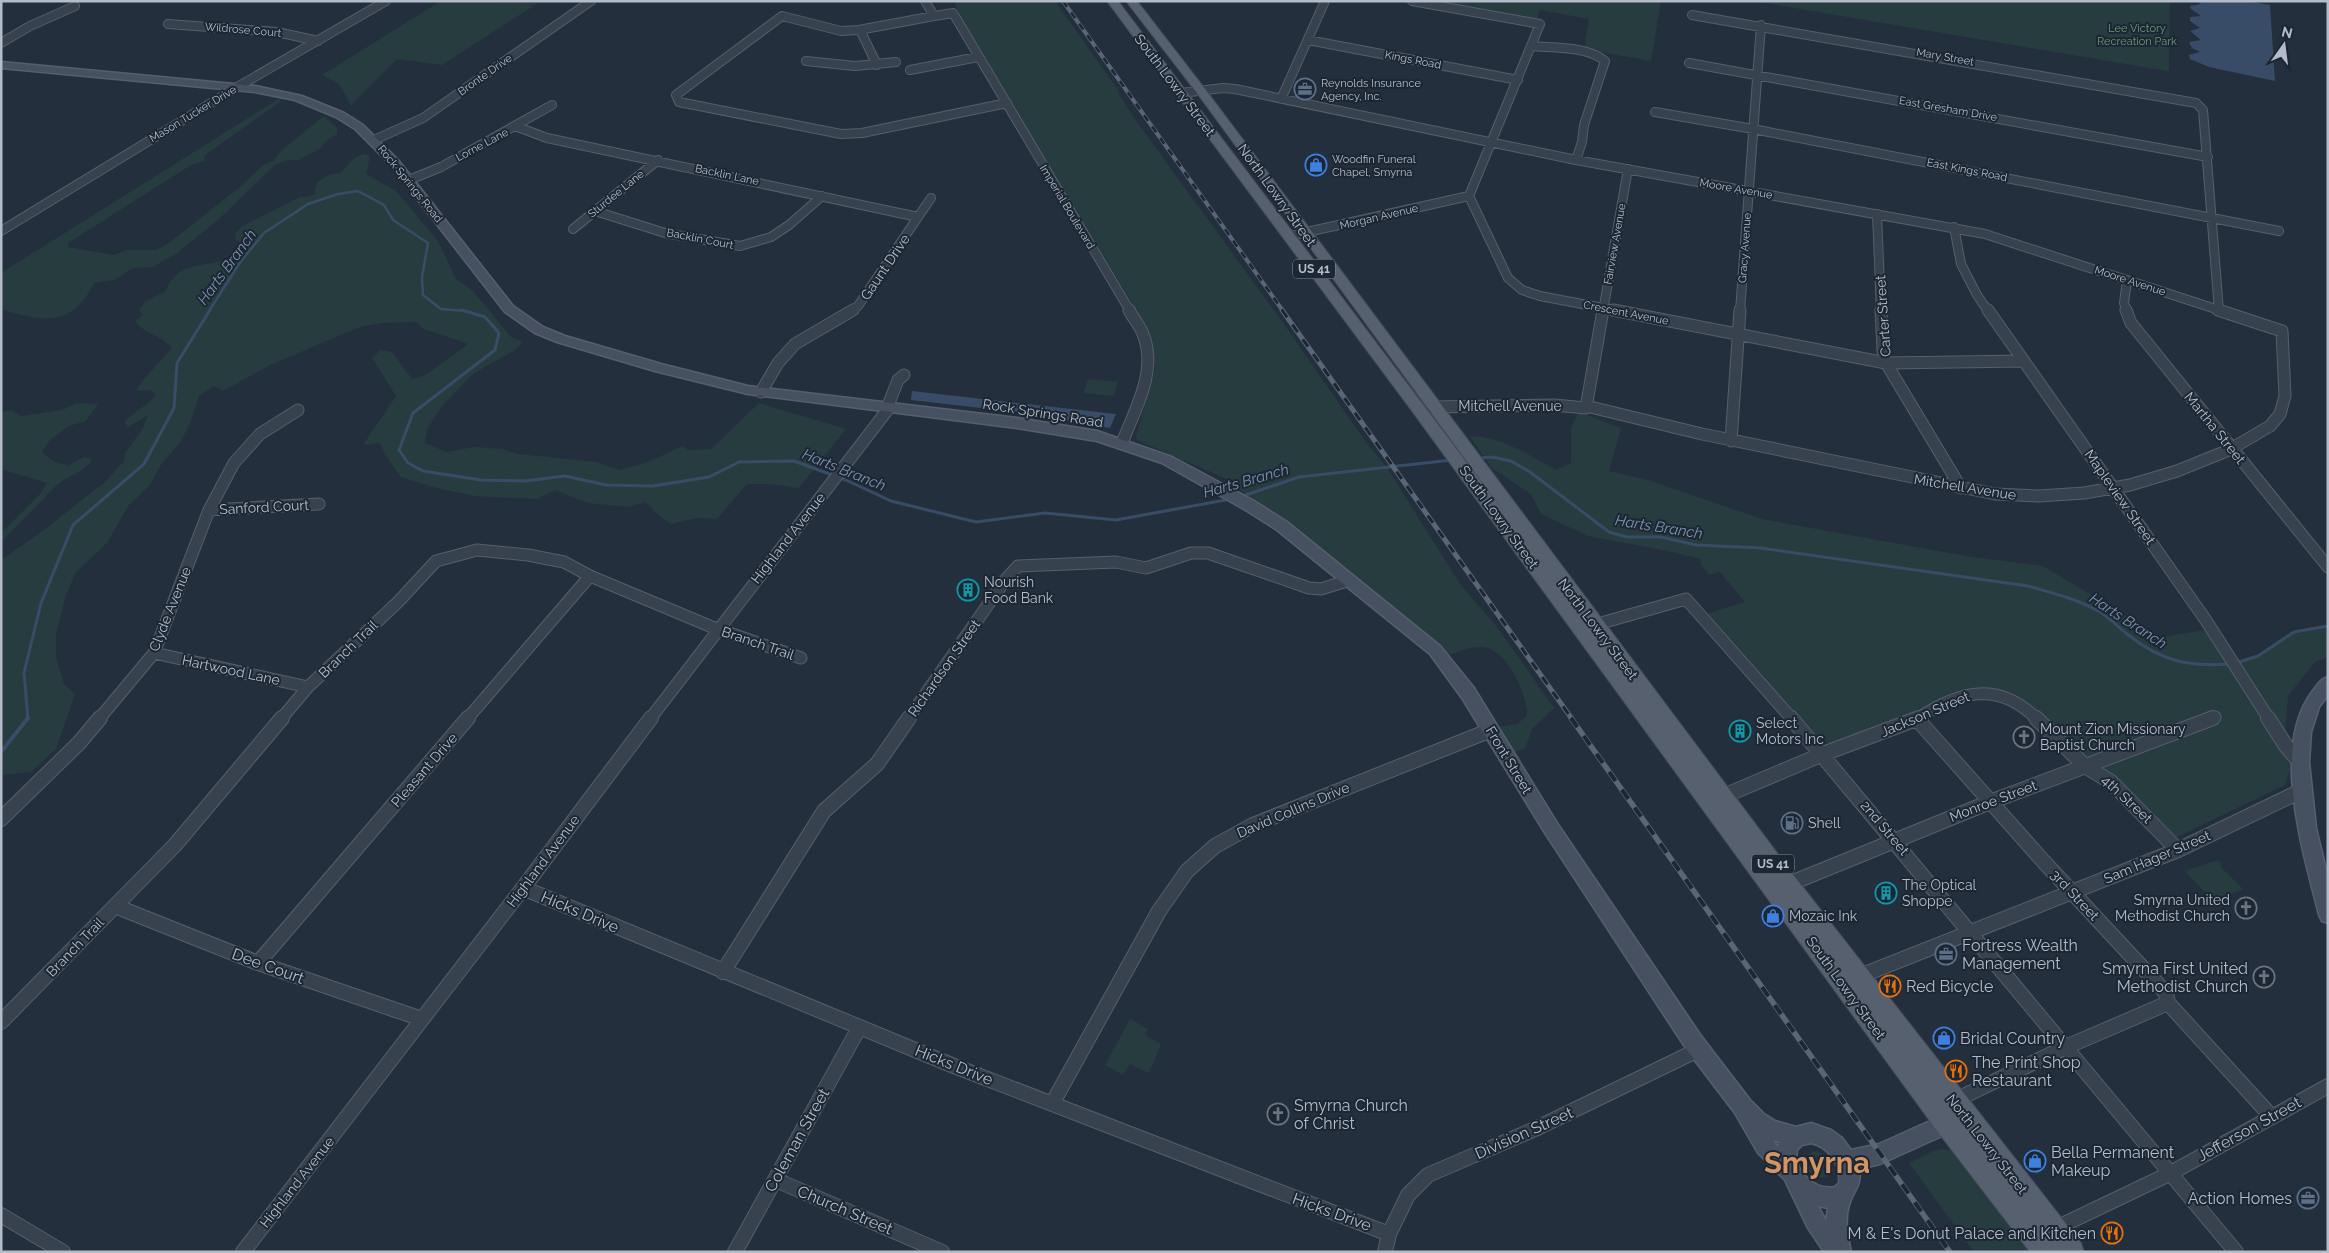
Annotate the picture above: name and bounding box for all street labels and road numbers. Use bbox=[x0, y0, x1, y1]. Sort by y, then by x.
street label: Wildrose Court bbox=[204, 20, 282, 40]
street label: South Lowry Street bbox=[1131, 31, 1219, 139]
street label: Mary Street bbox=[1915, 46, 1975, 69]
street label: Kings Road bbox=[1384, 48, 1442, 72]
street label: Bronte Drive bbox=[455, 51, 515, 98]
street label: Mason Tucker Drive bbox=[147, 83, 239, 145]
street label: East Gresham Drive bbox=[1898, 94, 1999, 124]
street label: Lorne Lane bbox=[453, 125, 511, 164]
street label: North Lowry Street bbox=[1235, 141, 1320, 249]
street label: Rock Springs Road bbox=[375, 143, 445, 225]
street label: East Kings Road bbox=[1926, 156, 2008, 184]
street label: Backlin Lane bbox=[694, 162, 761, 188]
street label: Imperial Boulevard bbox=[1037, 163, 1097, 252]
street label: Sturdee Lane bbox=[585, 167, 647, 221]
street label: Moore Avenue bbox=[1699, 176, 1774, 202]
street label: Morgan Avenue bbox=[1339, 202, 1420, 232]
street label: Fairview Avenue bbox=[1601, 202, 1629, 286]
street label: Gracy Avenue bbox=[1736, 212, 1754, 284]
street label: Backlin Court bbox=[665, 226, 735, 252]
street label: Gaunt Drive bbox=[857, 231, 913, 303]
road number: US 41 bbox=[1293, 260, 1335, 278]
street label: Moore Avenue bbox=[2093, 263, 2168, 299]
street label: Carter Street bbox=[1872, 274, 1894, 357]
street label: Crescent Avenue bbox=[1582, 298, 1670, 328]
street label: Martha Street bbox=[2181, 389, 2249, 467]
street label: Rock Springs Road bbox=[982, 396, 1104, 430]
street label: Mitchell Avenue bbox=[1458, 398, 1562, 414]
street label: Mapleview Street bbox=[2081, 446, 2159, 548]
street label: South Lowry Street bbox=[1456, 462, 1542, 572]
street label: Mitchell Avenue bbox=[1913, 471, 2017, 503]
street label: Highland Avenue bbox=[748, 489, 828, 587]
street label: Sanford Court bbox=[219, 497, 310, 517]
street label: Clyde Avenue bbox=[146, 564, 194, 654]
street label: North Lowry Street bbox=[1555, 575, 1641, 683]
street label: Richardson Street bbox=[905, 616, 984, 720]
street label: Branch Trail bbox=[315, 617, 381, 681]
street label: Branch Trail bbox=[720, 623, 797, 663]
street label: Hartwood Lane bbox=[181, 652, 281, 688]
street label: Jackson Street bbox=[1878, 688, 1972, 740]
street label: Front Street bbox=[1483, 723, 1536, 797]
street label: Pleasant Drive bbox=[388, 730, 460, 810]
street label: 4th Street bbox=[2099, 772, 2156, 826]
street label: Monroe Street bbox=[1947, 777, 2039, 825]
street label: David Collins Drive bbox=[1234, 779, 1352, 841]
street label: 2nd Street bbox=[1857, 797, 1913, 859]
street label: Highland Avenue bbox=[503, 812, 583, 910]
street label: Sam Hager Street bbox=[2101, 827, 2213, 887]
road number: US 41 bbox=[1752, 854, 1794, 874]
street label: 3rd Street bbox=[2048, 866, 2103, 924]
street label: Hicks Drive bbox=[538, 887, 622, 937]
street label: Branch Trail bbox=[43, 914, 107, 980]
street label: South Lowry Street bbox=[1803, 933, 1889, 1043]
street label: Dee Court bbox=[229, 944, 307, 988]
street label: Hicks Drive bbox=[912, 1041, 996, 1089]
street label: Coleman Street bbox=[761, 1084, 834, 1195]
street label: North Lowry Street bbox=[1943, 1091, 2031, 1197]
street label: Jefferson Street bbox=[2194, 1092, 2305, 1165]
street label: Division Street bbox=[1472, 1103, 1577, 1163]
street label: Highland Avenue bbox=[257, 1133, 337, 1231]
street label: Church Street bbox=[794, 1181, 896, 1239]
street label: Hicks Drive bbox=[1290, 1189, 1374, 1235]

